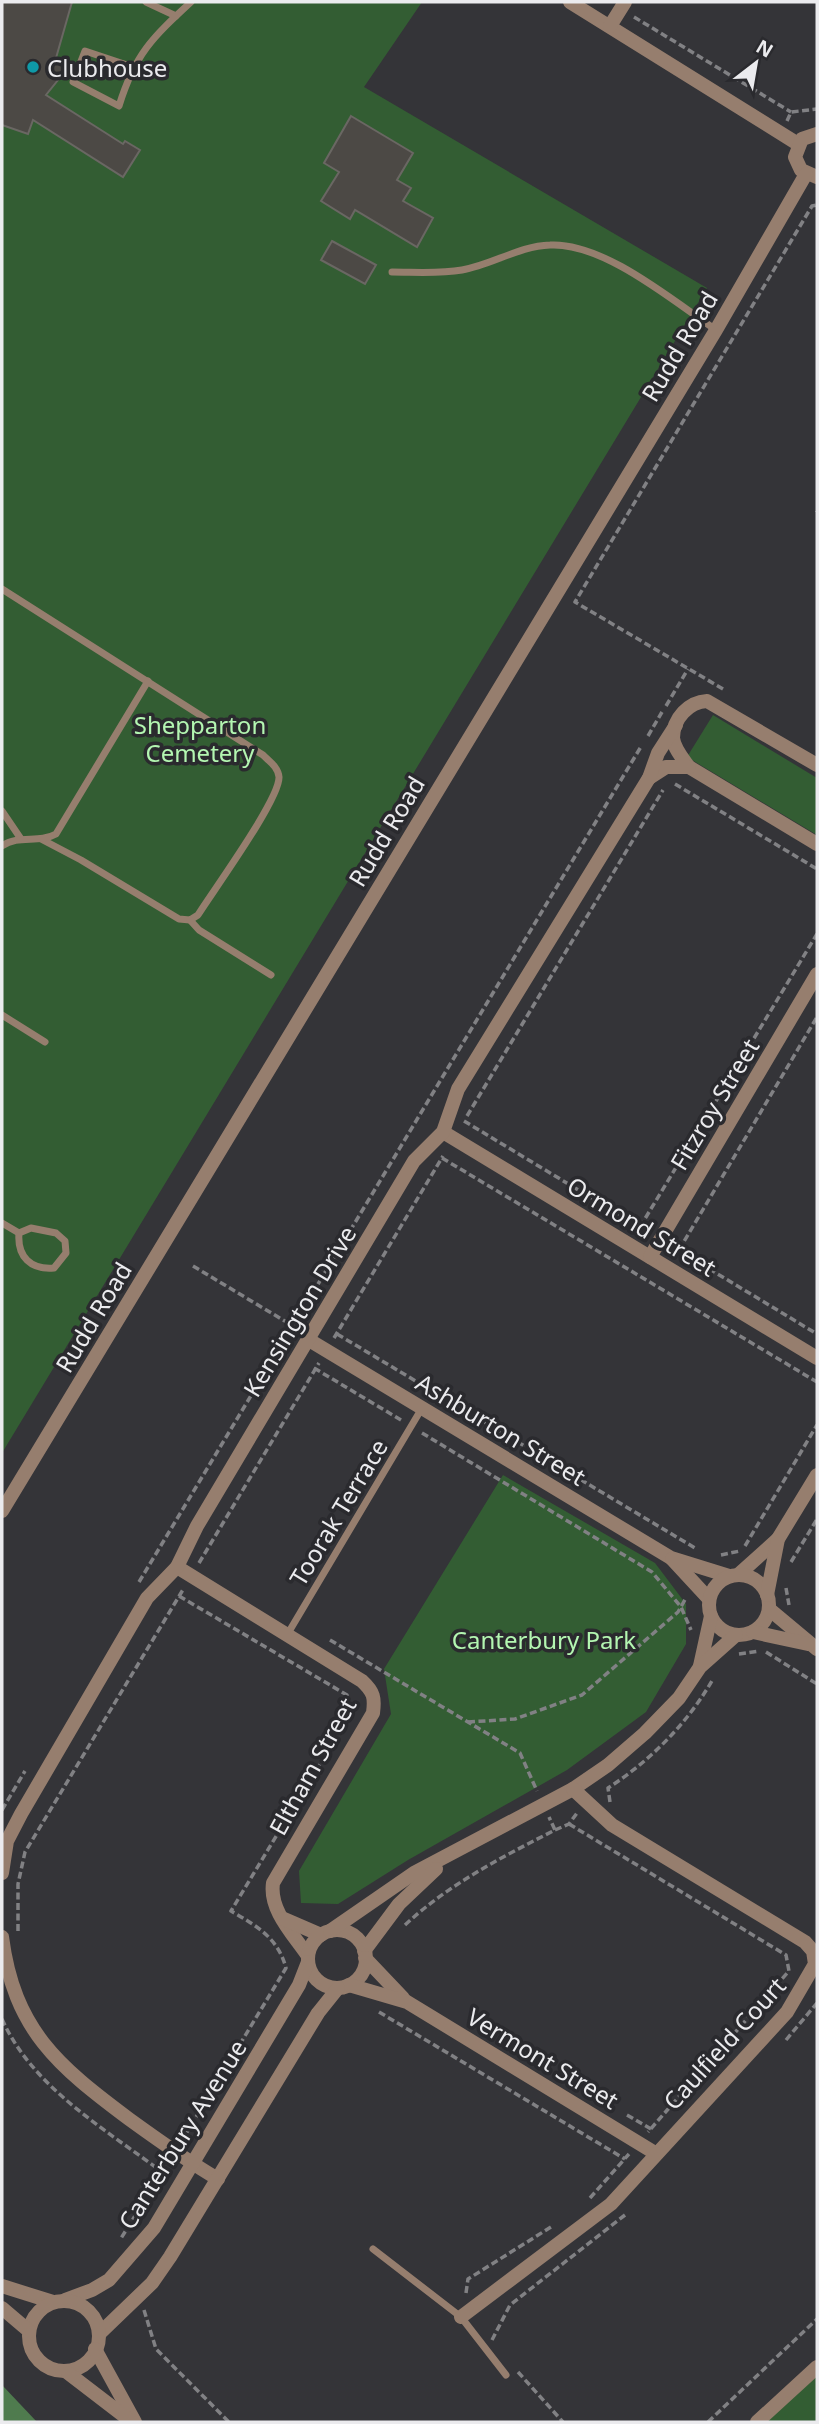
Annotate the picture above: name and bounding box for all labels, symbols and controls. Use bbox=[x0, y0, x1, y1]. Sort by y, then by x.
north arrow bbox=[721, 28, 791, 98]
text: N bbox=[751, 33, 778, 64]
place label: Clubhouse bbox=[47, 51, 167, 84]
marker: Clubhouse bbox=[25, 59, 41, 75]
street label: Rudd Road bbox=[633, 285, 725, 407]
park label: Shepparton Cemetery bbox=[134, 708, 266, 769]
street label: Rudd Road bbox=[340, 770, 432, 892]
street label: Fitzroy Street bbox=[662, 1032, 766, 1176]
street label: Ormond Street bbox=[561, 1168, 723, 1284]
street label: Kensington Drive bbox=[235, 1219, 363, 1403]
street label: Rudd Road bbox=[47, 1256, 139, 1378]
street label: Ashburton Street bbox=[410, 1365, 592, 1493]
street label: Toorak Terrace bbox=[281, 1432, 395, 1592]
park label: Canterbury Park bbox=[452, 1623, 636, 1656]
street label: Eltham Street bbox=[261, 1691, 363, 1841]
street label: Caulfield Court bbox=[656, 1969, 793, 2116]
street label: Vermont Street bbox=[461, 2000, 625, 2116]
street label: Canterbury Avenue bbox=[110, 2033, 254, 2235]

